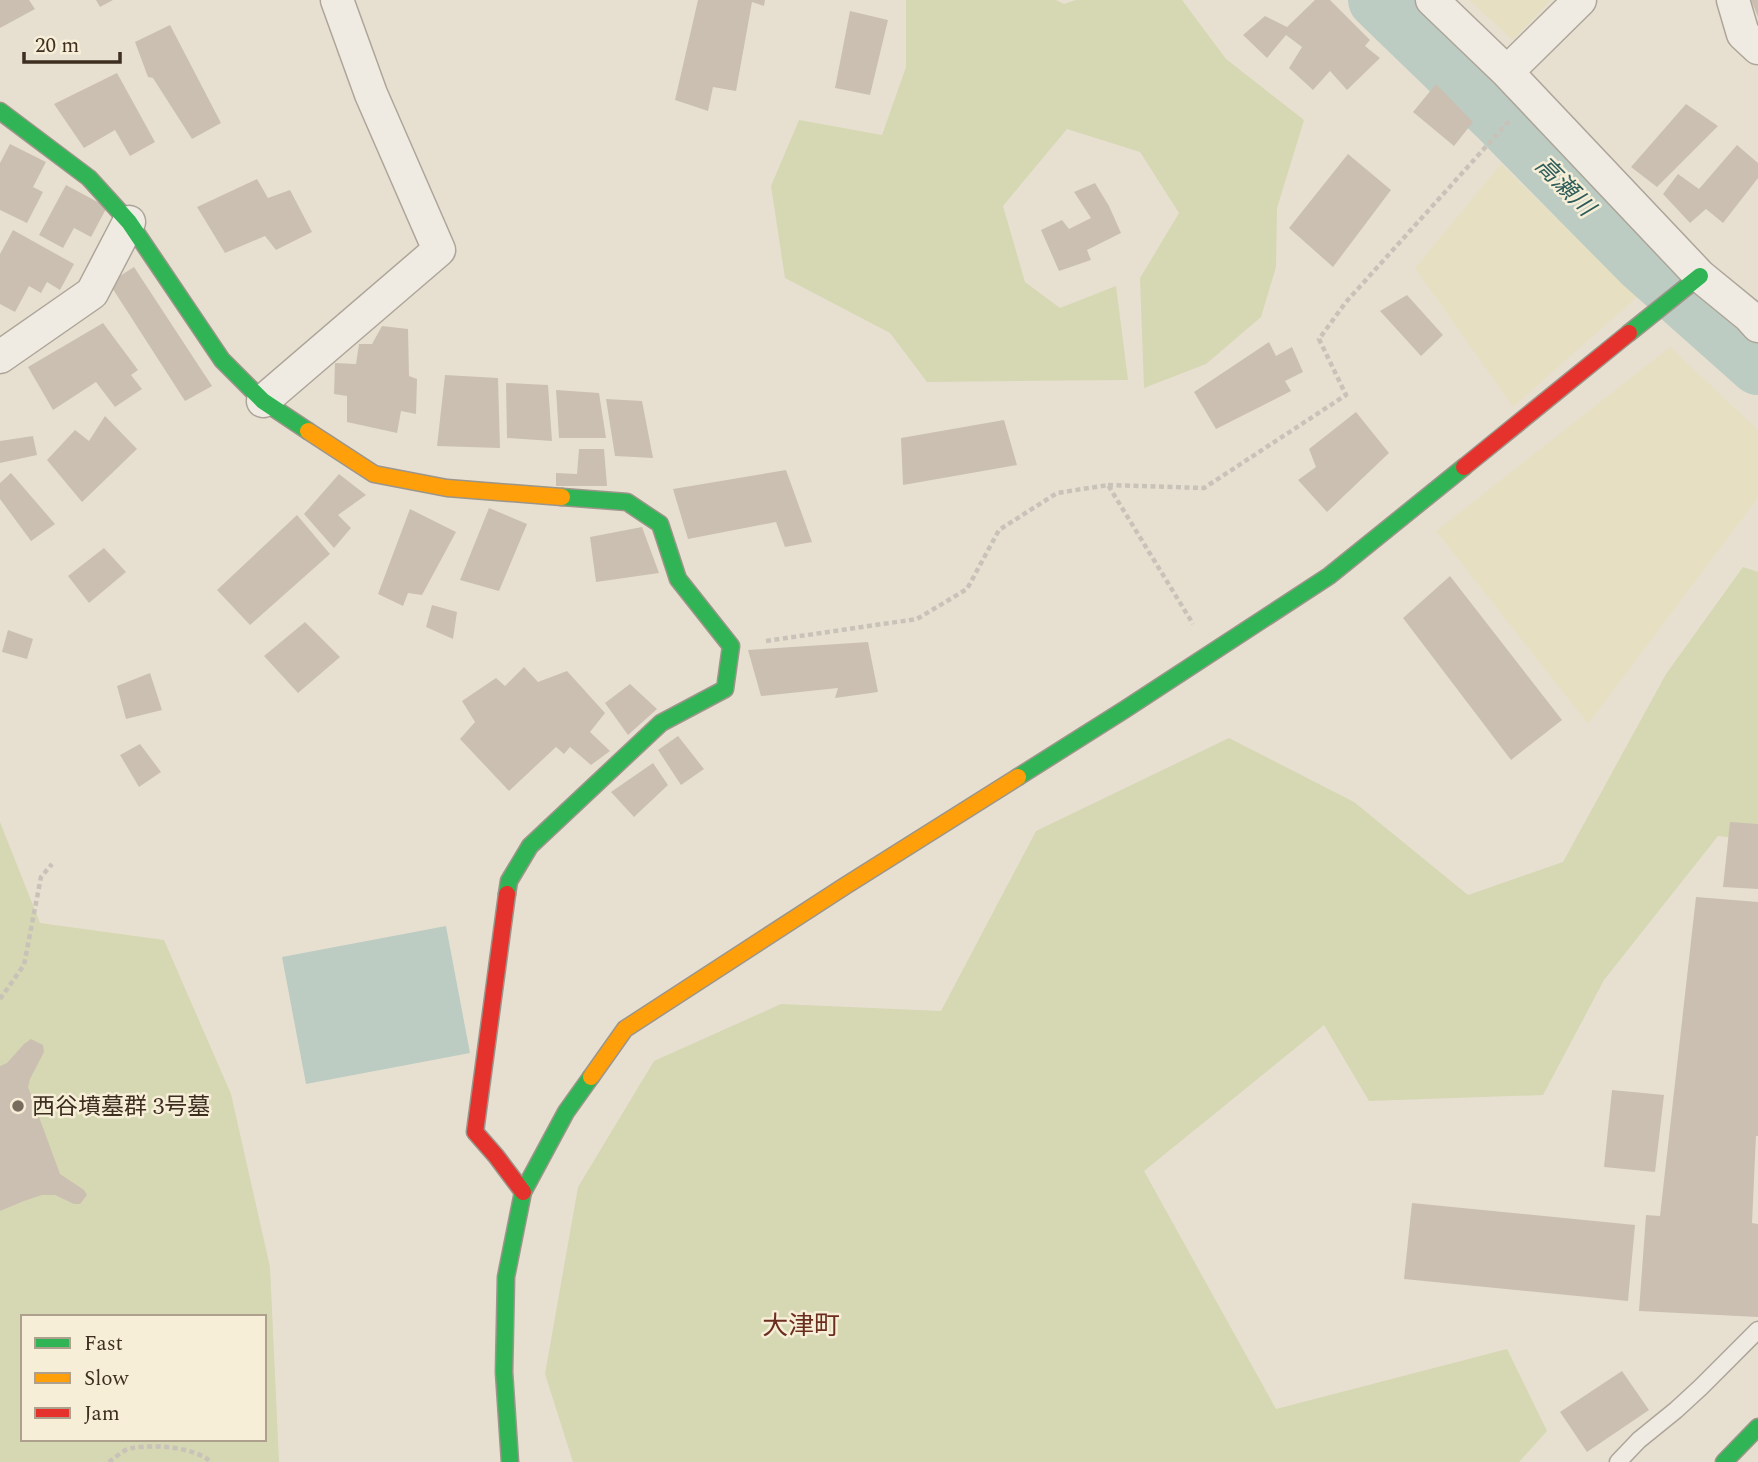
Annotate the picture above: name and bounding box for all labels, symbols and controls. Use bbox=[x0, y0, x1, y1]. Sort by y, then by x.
scale bar bbox=[24, 21, 121, 65]
text: 20 m bbox=[35, 30, 79, 62]
water label: 高瀬川 bbox=[1526, 149, 1605, 227]
place label: 西谷墳墓群 3号墓 bbox=[32, 1090, 210, 1125]
marker: 西谷墳墓群 3号墓 bbox=[10, 1098, 26, 1114]
district label: 大津町 bbox=[762, 1306, 840, 1346]
legend bbox=[21, 1315, 266, 1441]
text: Fast bbox=[84, 1328, 123, 1360]
text: Slow bbox=[84, 1363, 130, 1395]
text: Jam bbox=[84, 1398, 120, 1430]

